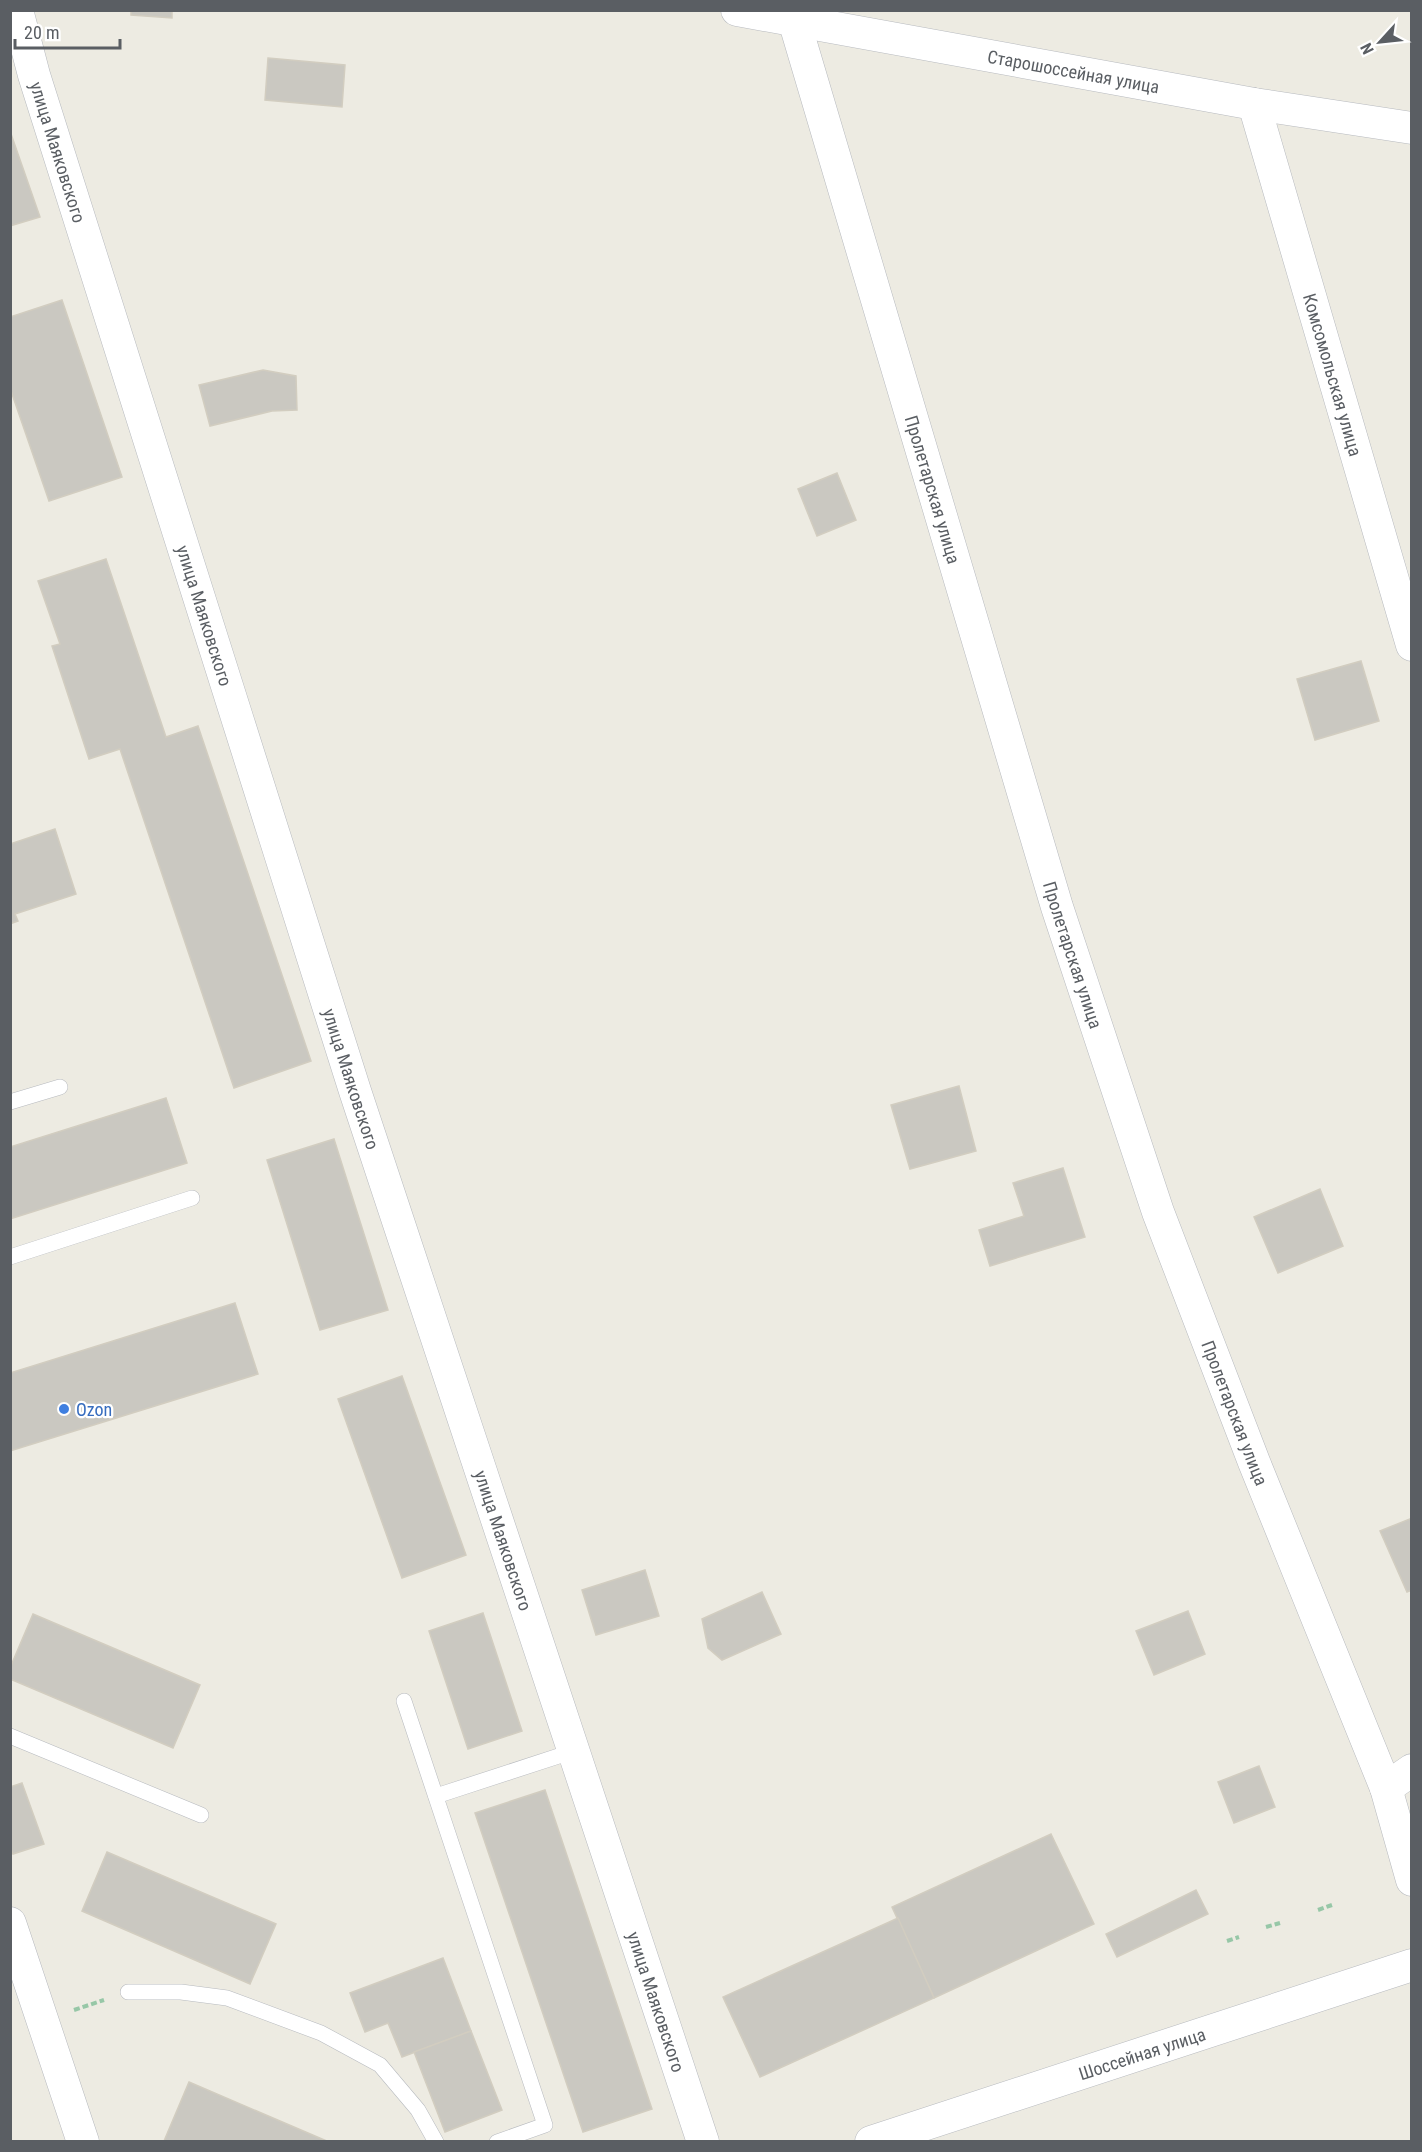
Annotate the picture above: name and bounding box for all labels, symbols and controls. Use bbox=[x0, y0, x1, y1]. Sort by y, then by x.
scale bar bbox=[15, 12, 120, 50]
north arrow bbox=[1350, 12, 1410, 72]
text: 20 m bbox=[24, 22, 59, 43]
text: N bbox=[1356, 40, 1378, 57]
street label: Старошоссейная улица bbox=[986, 45, 1161, 97]
street label: улица Маяковского bbox=[26, 79, 90, 225]
street label: Комсомольская улица bbox=[1299, 291, 1367, 458]
street label: Пролетарская улица bbox=[901, 413, 965, 566]
street label: улица Маяковского bbox=[173, 542, 237, 689]
street label: Пролетарская улица bbox=[1039, 879, 1107, 1031]
street label: улица Маяковского bbox=[319, 1006, 384, 1152]
street label: Пролетарская улица bbox=[1198, 1337, 1273, 1488]
place label: Ozon bbox=[76, 1399, 112, 1420]
marker: Ozon bbox=[57, 1402, 71, 1416]
street label: улица Маяковского bbox=[471, 1467, 537, 1613]
street label: улица Маяковского bbox=[624, 1929, 690, 2075]
street label: Шоссейная улица bbox=[1076, 2023, 1208, 2084]

